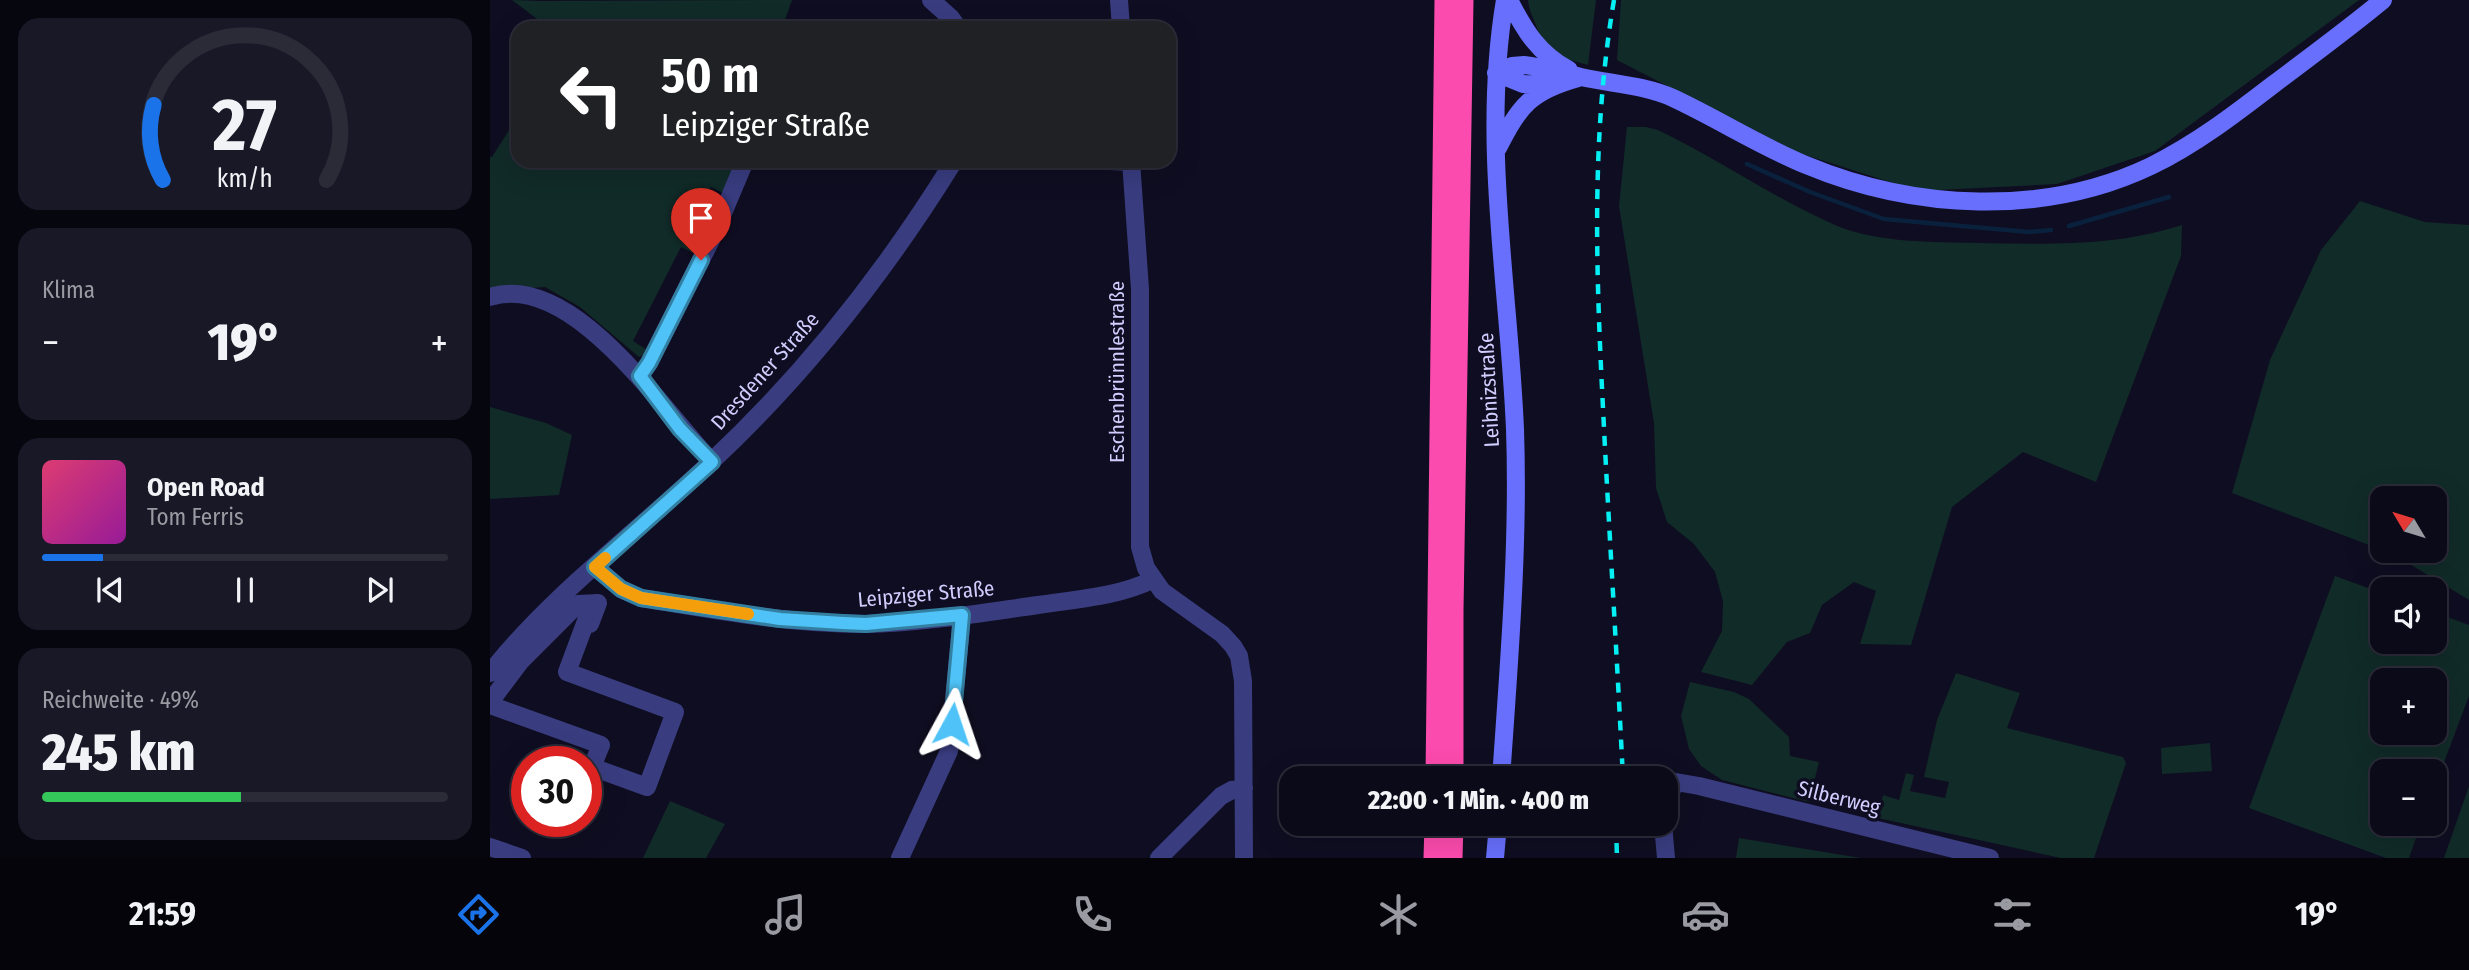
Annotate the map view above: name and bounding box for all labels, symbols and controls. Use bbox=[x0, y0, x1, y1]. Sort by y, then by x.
text: 50 m bbox=[661, 46, 759, 105]
icon: left bbox=[546, 49, 637, 140]
text: 27 bbox=[212, 82, 277, 169]
text: Leipziger Straße bbox=[661, 106, 870, 144]
text: km/h bbox=[217, 164, 273, 194]
pin bbox=[671, 188, 731, 260]
icon: arrive bbox=[682, 199, 720, 237]
text: Klima bbox=[42, 276, 95, 304]
street label: Eschenbrünnlestraße bbox=[1104, 281, 1130, 463]
street label: Dresdener Straße bbox=[705, 307, 825, 435]
text: 19° bbox=[208, 311, 282, 374]
text: − bbox=[42, 320, 59, 366]
text: + bbox=[431, 320, 448, 366]
street label: Leibnizstraße bbox=[1473, 332, 1505, 448]
text: Open Road bbox=[147, 472, 265, 503]
north arrow bbox=[2370, 486, 2446, 564]
map controls bbox=[2370, 486, 2447, 836]
text: Tom Ferris bbox=[147, 503, 244, 531]
icon: previous bbox=[91, 571, 129, 609]
icon: pause bbox=[226, 571, 264, 609]
icon: next bbox=[361, 571, 399, 609]
street label: Leipziger Straße bbox=[857, 575, 995, 613]
button: sound bbox=[2370, 577, 2447, 654]
button: + bbox=[2370, 668, 2447, 745]
text: Reichweite · 49% bbox=[42, 686, 199, 714]
position arrow bbox=[915, 687, 989, 761]
text: 245 km bbox=[42, 721, 195, 784]
speed limit sign: 30 bbox=[511, 746, 602, 837]
button: − bbox=[2370, 759, 2447, 836]
street label: Silberweg bbox=[1795, 775, 1883, 821]
text: 22:00 · 1 Min. · 400 m bbox=[1368, 785, 1589, 816]
icon: directions bbox=[454, 890, 503, 939]
icon: music bbox=[761, 890, 810, 939]
icon: phone bbox=[1068, 890, 1117, 939]
icon: climate bbox=[1374, 890, 1423, 939]
icon: car bbox=[1681, 890, 1730, 939]
icon: filters bbox=[1988, 890, 2037, 939]
text: 21:59 bbox=[129, 895, 196, 933]
text: 19° bbox=[2295, 895, 2340, 933]

